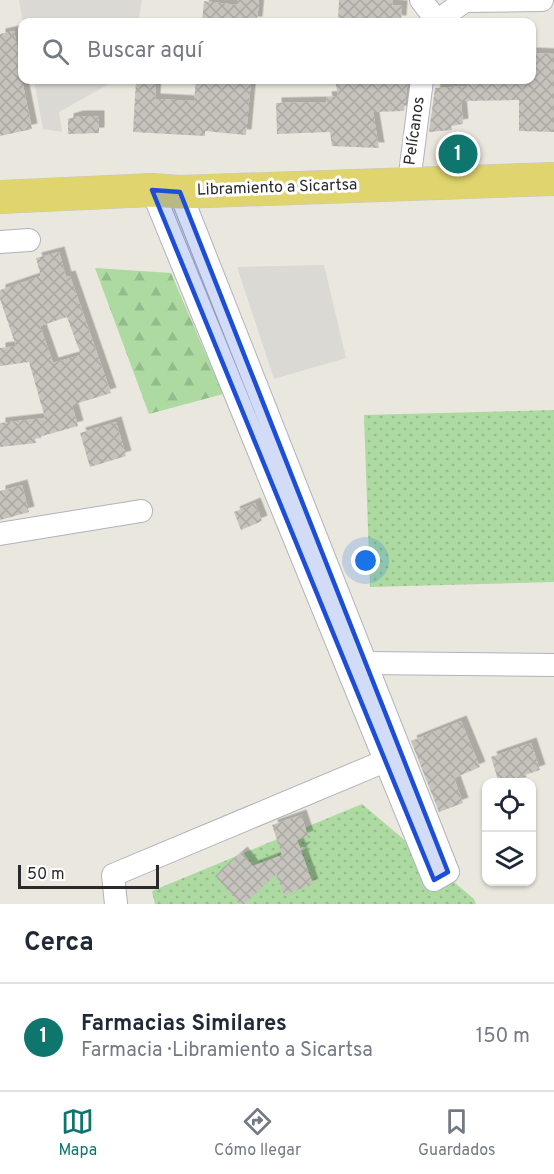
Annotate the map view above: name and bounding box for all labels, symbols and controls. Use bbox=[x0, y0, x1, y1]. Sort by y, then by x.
search box bbox=[18, 18, 536, 84]
icon: search bbox=[39, 35, 72, 68]
text: Buscar aquí bbox=[87, 38, 203, 65]
street label: Pelícanos bbox=[400, 95, 430, 167]
pin: 1 bbox=[438, 132, 478, 176]
street label: Libramiento a Sicartsa bbox=[196, 175, 358, 201]
your location bbox=[351, 546, 380, 575]
map controls bbox=[482, 778, 536, 886]
button: locate bbox=[482, 778, 536, 832]
button: layers bbox=[482, 832, 536, 886]
scale bar bbox=[18, 862, 159, 890]
text: 50 m bbox=[27, 865, 65, 885]
text: Cerca bbox=[24, 927, 94, 960]
text: Farmacias Similares bbox=[81, 1011, 287, 1038]
text: 1 bbox=[40, 1024, 48, 1050]
text: 150 m bbox=[476, 1024, 530, 1050]
text: Farmacia · Libramiento a Sicartsa bbox=[81, 1038, 373, 1064]
tab: Mapa bbox=[58, 1105, 97, 1161]
tab: Cómo llegar bbox=[214, 1105, 301, 1161]
tab: Guardados bbox=[418, 1105, 496, 1161]

